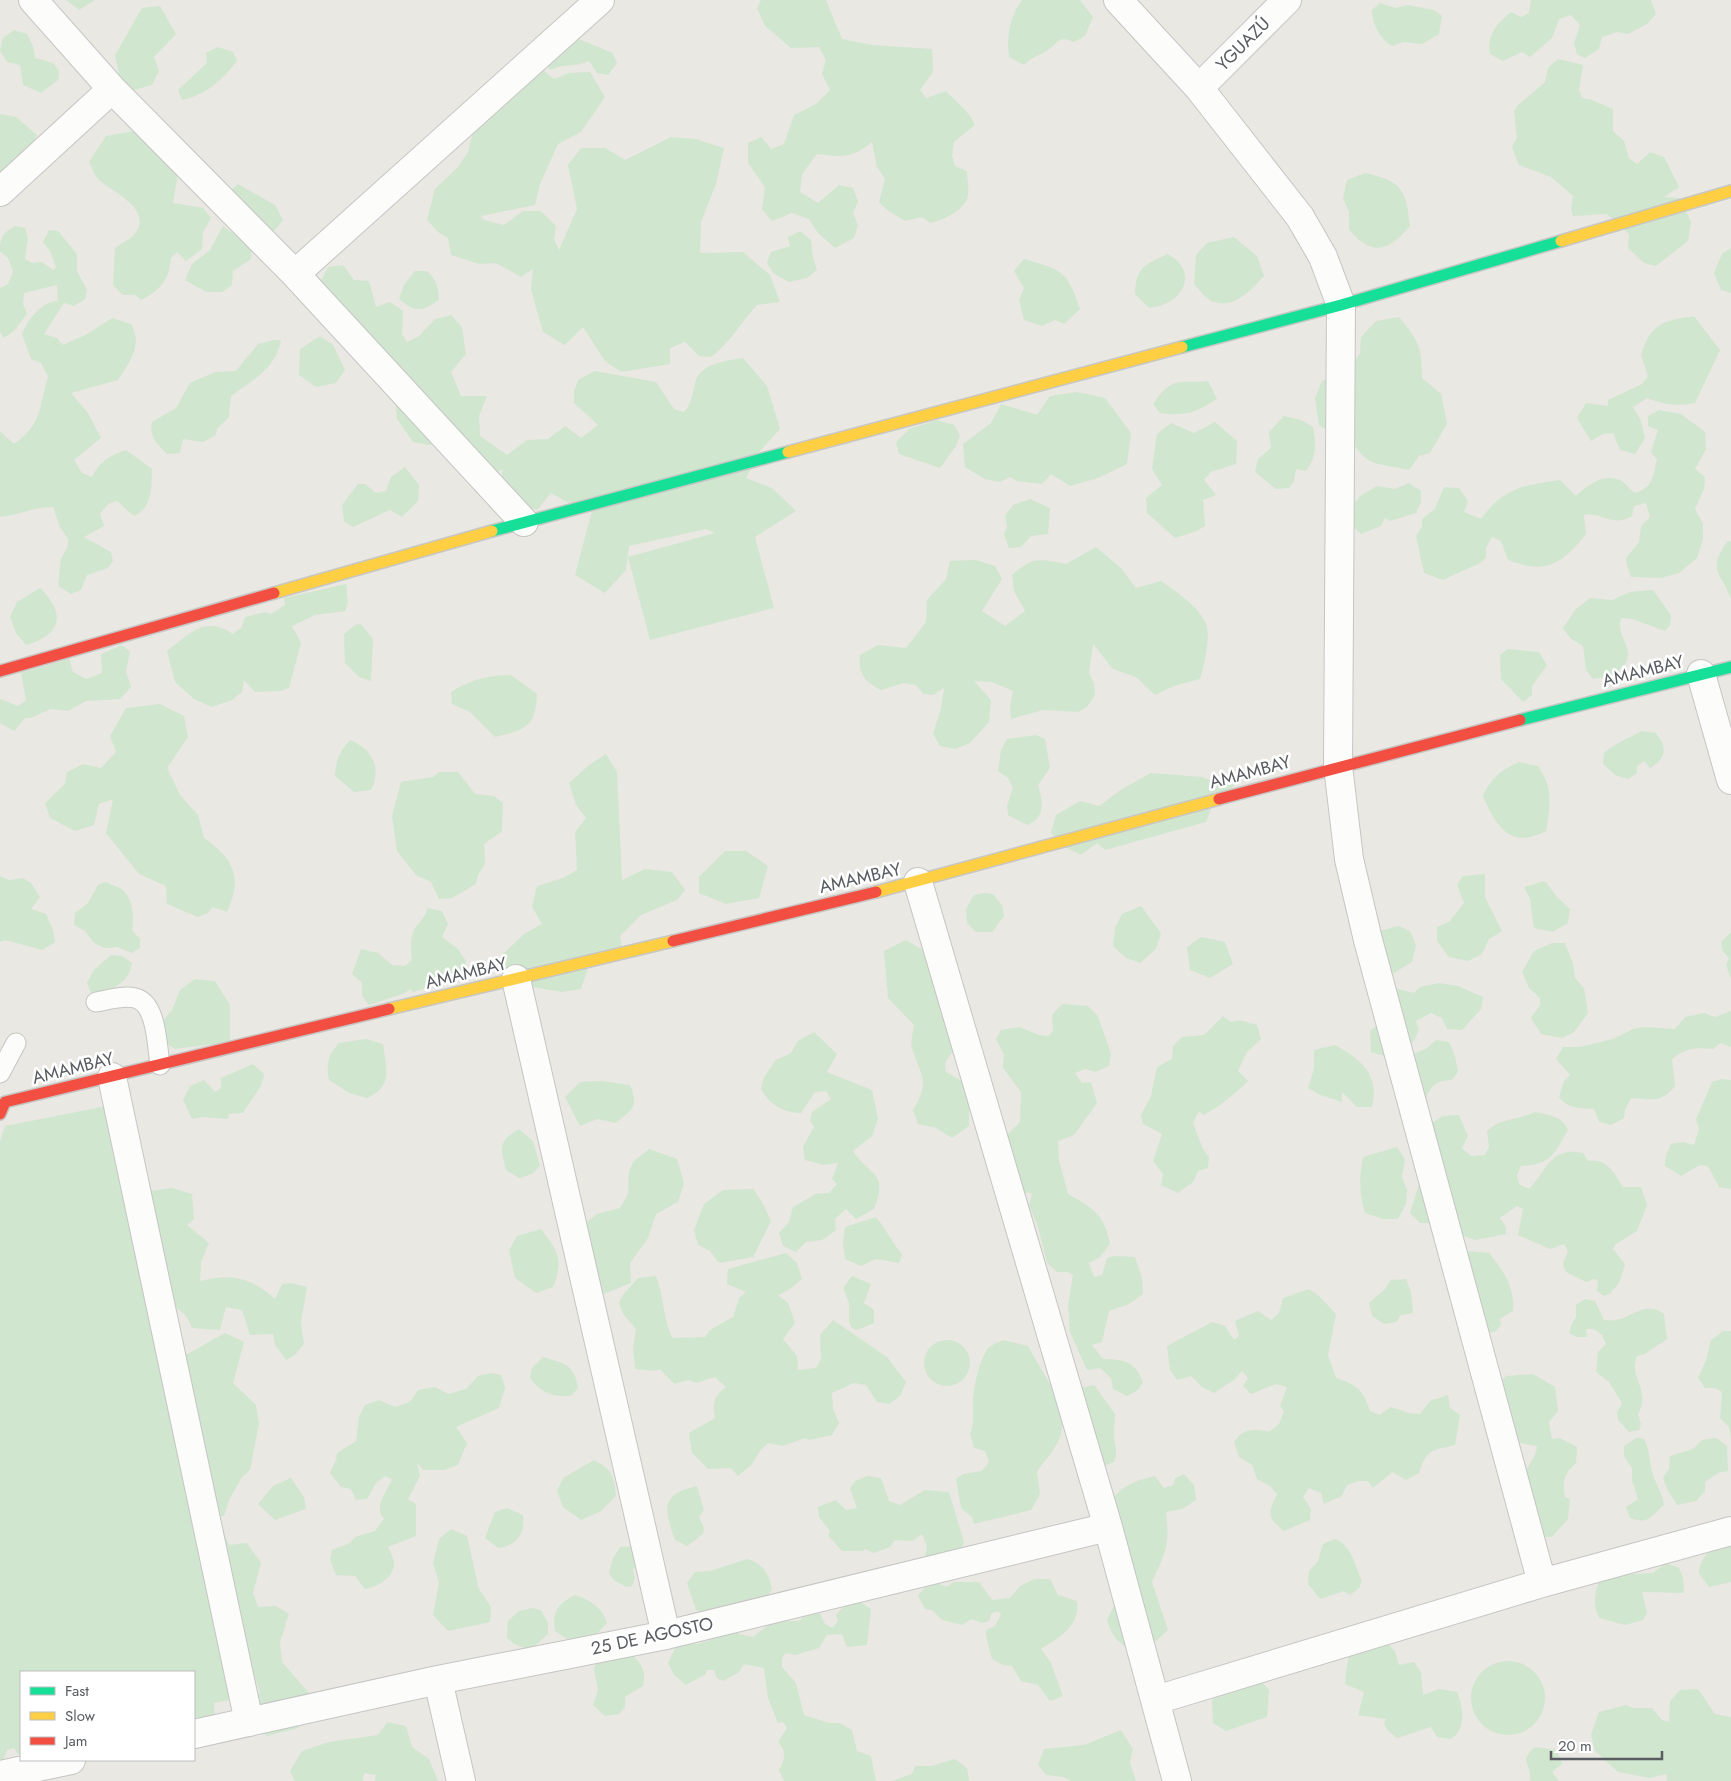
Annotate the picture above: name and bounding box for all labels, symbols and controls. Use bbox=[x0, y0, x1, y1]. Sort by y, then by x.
street label: YGUAZÚ bbox=[1210, 11, 1276, 77]
street label: AMAMBAY bbox=[1599, 648, 1687, 694]
street label: AMAMBAY bbox=[1206, 748, 1295, 795]
street label: AMAMBAY bbox=[816, 856, 904, 900]
street label: AMAMBAY bbox=[422, 950, 510, 996]
street label: AMAMBAY bbox=[29, 1045, 117, 1091]
street label: 25 DE AGOSTO bbox=[588, 1610, 716, 1662]
legend bbox=[20, 1671, 195, 1761]
text: Fast bbox=[65, 1680, 89, 1702]
text: Slow bbox=[65, 1705, 96, 1727]
scale bar bbox=[1551, 1728, 1662, 1760]
text: Jam bbox=[63, 1730, 88, 1752]
text: 20 m bbox=[1558, 1735, 1592, 1757]

